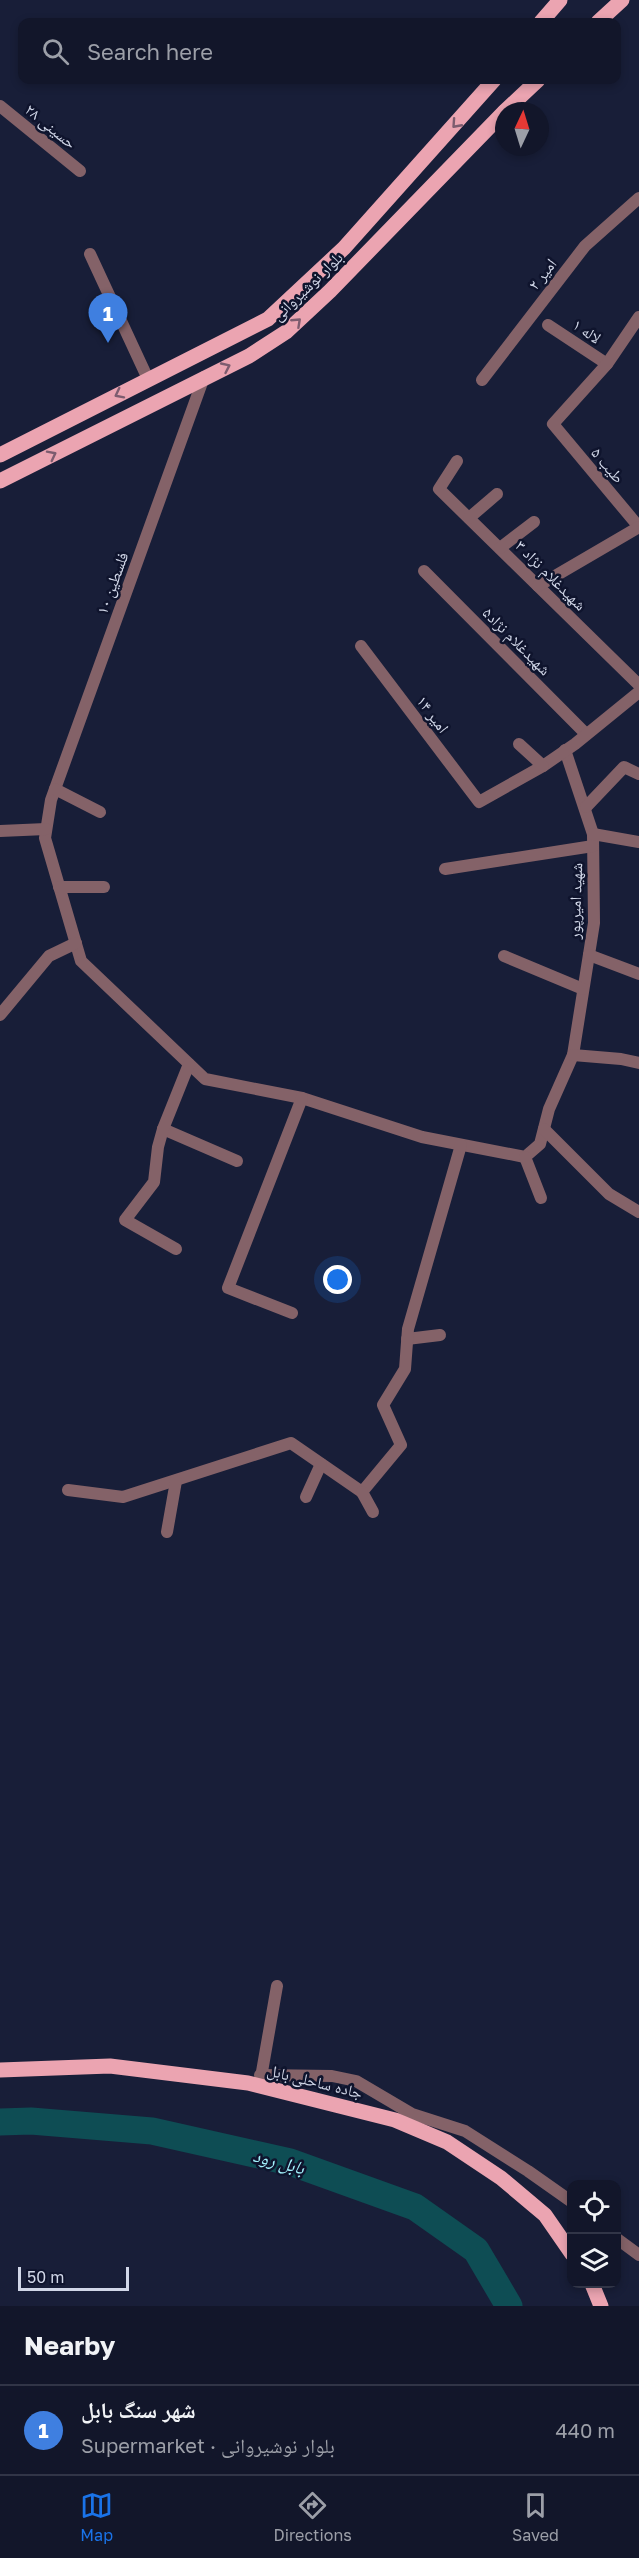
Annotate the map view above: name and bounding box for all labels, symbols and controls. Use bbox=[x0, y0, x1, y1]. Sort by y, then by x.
search box bbox=[18, 18, 621, 84]
icon: search bbox=[39, 35, 72, 68]
text: Search here bbox=[87, 38, 213, 65]
street label: حسینی ۲۸ bbox=[21, 99, 81, 154]
north arrow bbox=[495, 102, 549, 156]
one-way arrow bbox=[452, 117, 463, 128]
street label: بلوار نوشیروانی bbox=[267, 247, 347, 326]
street label: امیر ۲ bbox=[523, 254, 561, 294]
pin: 1 bbox=[88, 294, 128, 343]
street label: لاله ۱ bbox=[569, 314, 605, 348]
one-way arrow bbox=[289, 319, 300, 330]
one-way arrow bbox=[220, 362, 231, 374]
one-way arrow bbox=[114, 387, 125, 399]
street label: طیب ۵ bbox=[587, 443, 629, 487]
one-way arrow bbox=[46, 450, 57, 462]
street label: شهیدغلام نژاد ۳ bbox=[511, 535, 591, 615]
street label: فلسطین ۱۰ bbox=[92, 549, 133, 617]
street label: شهیدغلام نژاد۵ bbox=[478, 603, 555, 680]
street label: امیر ۱۴ bbox=[412, 691, 454, 737]
street label: شهید امیرپور bbox=[564, 862, 586, 941]
your location bbox=[323, 1265, 352, 1294]
street label: جاده ساحلی بابل bbox=[265, 2060, 365, 2103]
water label: بابل رود bbox=[251, 2144, 308, 2180]
map controls bbox=[567, 2180, 621, 2288]
button: locate bbox=[567, 2180, 621, 2234]
button: layers bbox=[567, 2234, 621, 2288]
scale bar bbox=[18, 2264, 129, 2292]
text: 50 m bbox=[27, 2267, 64, 2287]
text: Nearby bbox=[24, 2330, 115, 2361]
text: شهر سنگ بابل bbox=[81, 2396, 196, 2423]
text: 1 bbox=[38, 2418, 49, 2442]
text: 440 m bbox=[556, 2418, 615, 2442]
text: Supermarket · بلوار نوشیروانی bbox=[81, 2433, 335, 2457]
tab: Map bbox=[80, 2489, 113, 2545]
tab: Directions bbox=[274, 2489, 352, 2545]
tab: Saved bbox=[512, 2489, 559, 2545]

